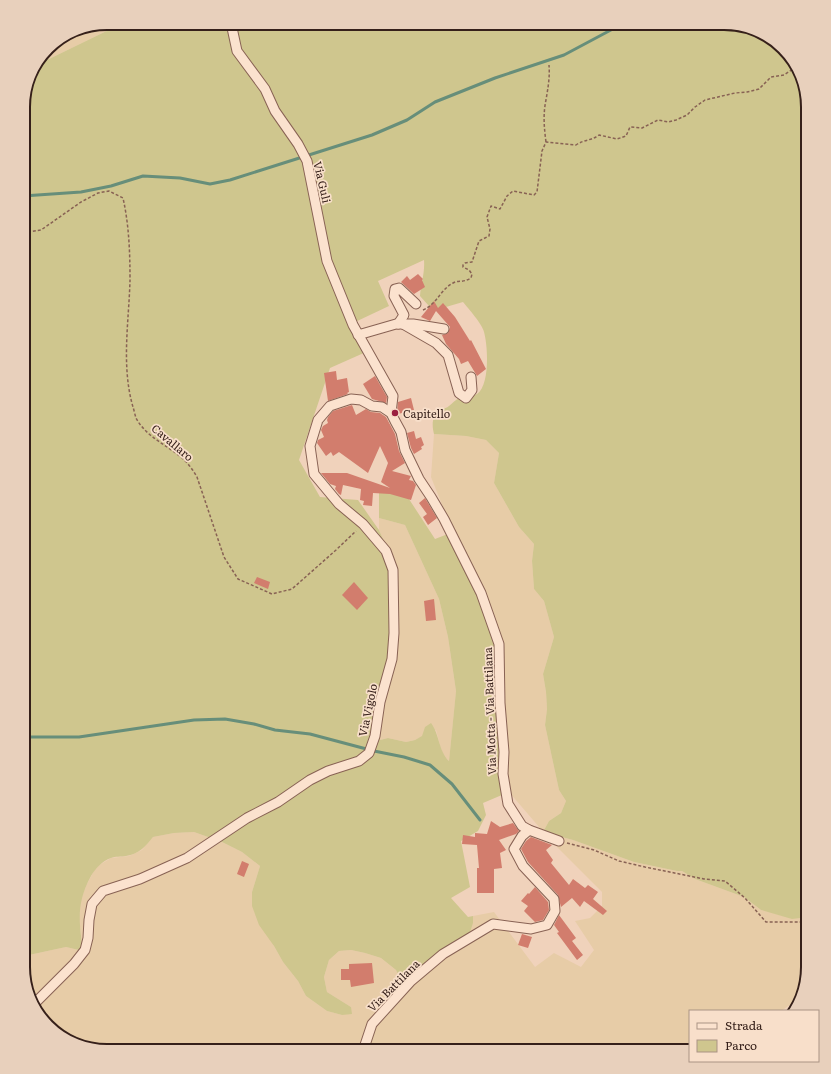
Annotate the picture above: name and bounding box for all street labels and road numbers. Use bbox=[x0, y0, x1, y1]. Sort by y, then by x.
street label: Via Guli bbox=[310, 160, 336, 205]
street label: Cavallaro bbox=[149, 420, 197, 464]
street label: Via Motta - Via Battilana bbox=[479, 647, 499, 775]
street label: Via Vigolo bbox=[354, 682, 380, 738]
street label: Via Battilana bbox=[363, 955, 423, 1015]

